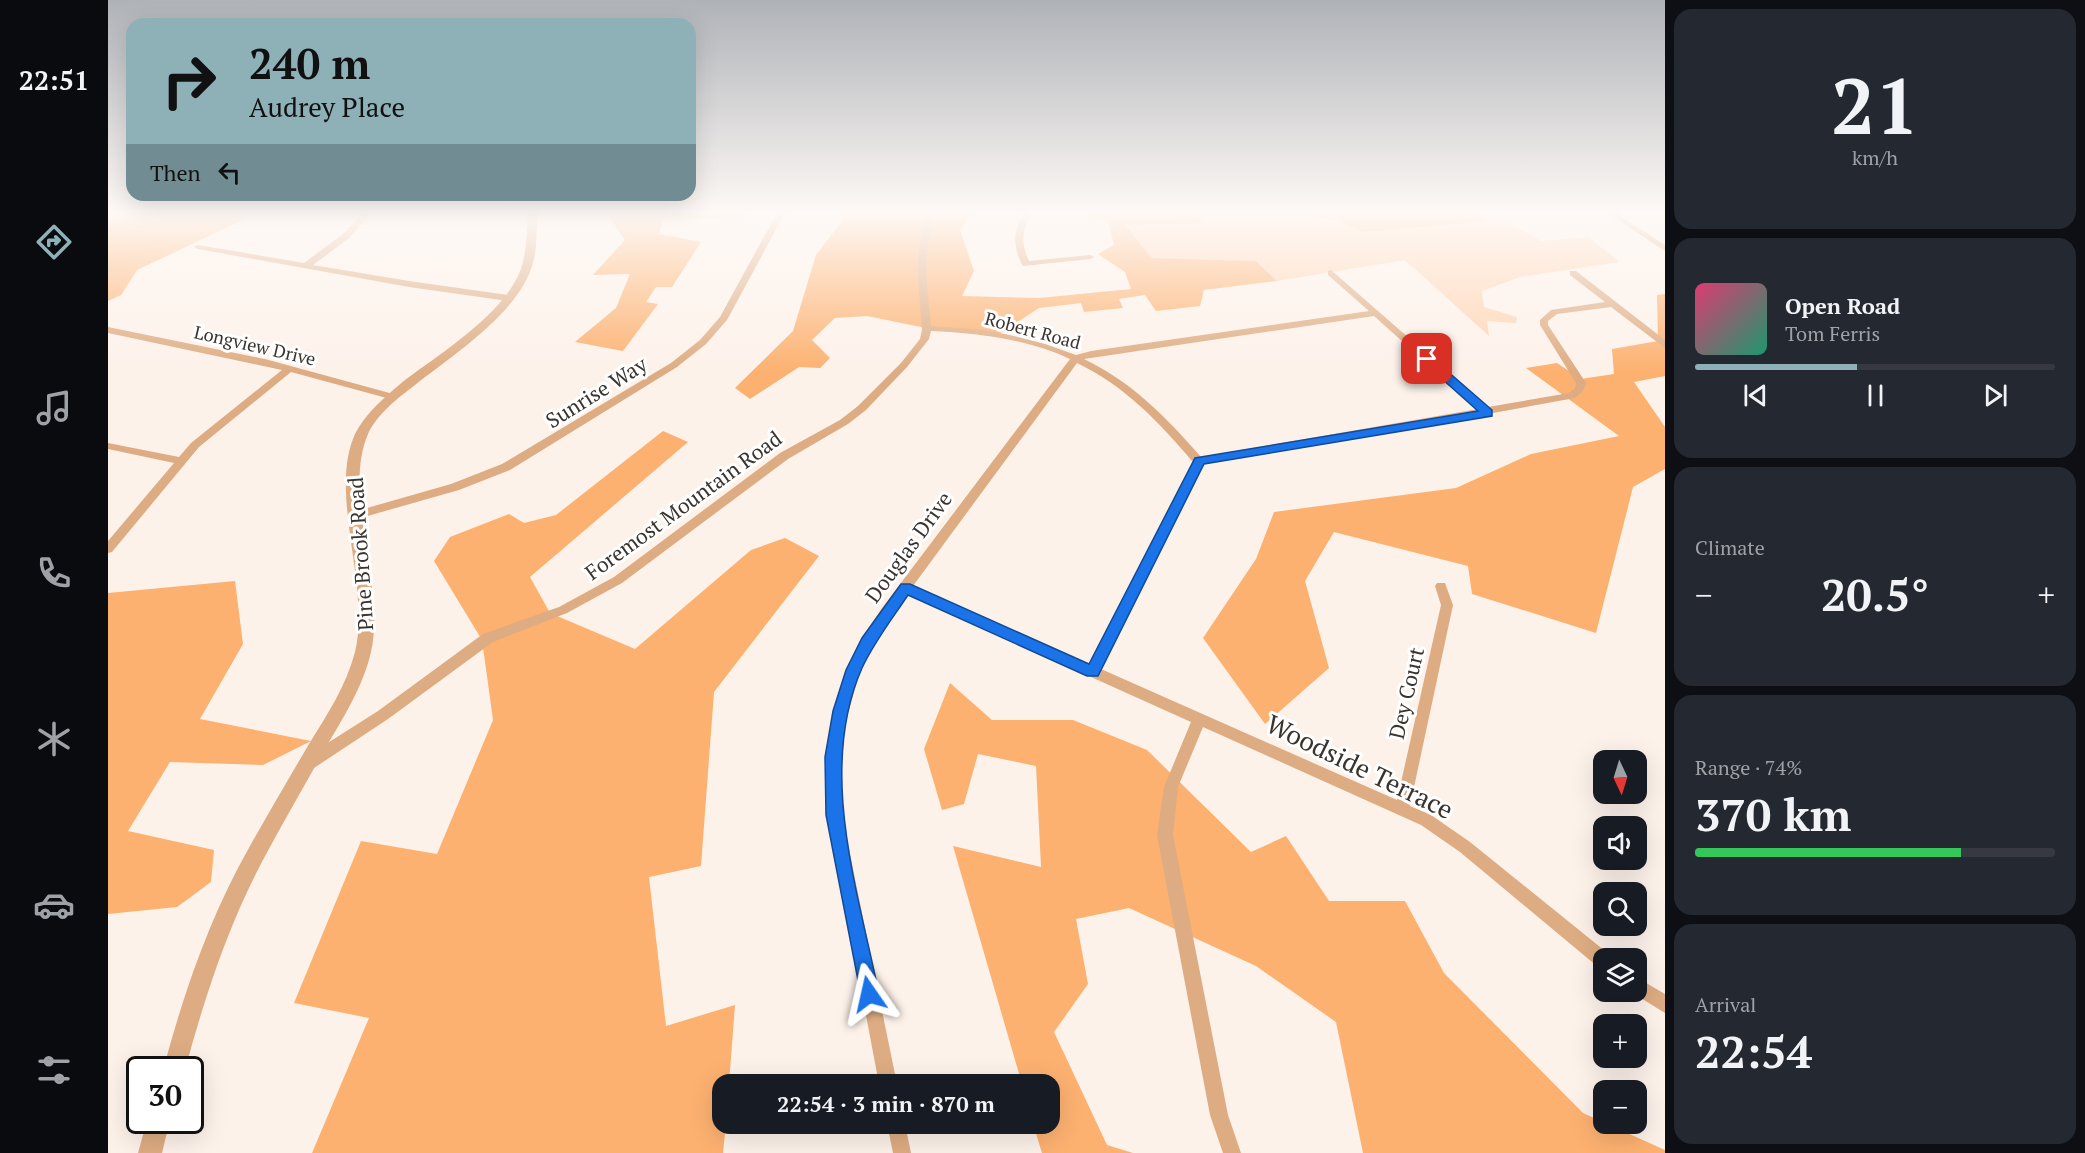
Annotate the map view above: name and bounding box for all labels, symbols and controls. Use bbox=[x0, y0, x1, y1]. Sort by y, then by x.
text: 240 m bbox=[249, 35, 370, 91]
icon: right bbox=[150, 42, 228, 120]
text: 21 bbox=[1831, 53, 1919, 156]
text: 22:51 bbox=[19, 62, 89, 98]
text: Audrey Place bbox=[249, 89, 405, 125]
text: km/h bbox=[1852, 144, 1898, 171]
icon: left bbox=[213, 156, 246, 189]
text: Then bbox=[150, 158, 201, 187]
icon: directions bbox=[33, 221, 75, 263]
text: Open Road bbox=[1785, 291, 1900, 320]
street label: Robert Road bbox=[983, 306, 1083, 354]
street label: Longview Drive bbox=[192, 319, 318, 371]
text: Tom Ferris bbox=[1785, 320, 1880, 347]
pin bbox=[1401, 333, 1452, 384]
icon: arrive bbox=[1410, 342, 1443, 375]
street label: Sunrise Way bbox=[540, 350, 652, 434]
icon: previous bbox=[1739, 379, 1772, 412]
icon: pause bbox=[1859, 379, 1892, 412]
icon: next bbox=[1979, 379, 2012, 412]
icon: music bbox=[33, 387, 75, 429]
street label: Foremost Mountain Road bbox=[579, 424, 787, 586]
street label: Pine Brook Road bbox=[341, 476, 379, 632]
street label: Douglas Drive bbox=[858, 486, 958, 608]
text: Climate bbox=[1695, 534, 1765, 561]
icon: phone bbox=[33, 552, 75, 594]
text: 20.5° bbox=[1821, 564, 1929, 624]
text: − bbox=[1695, 573, 1713, 616]
text: + bbox=[2037, 573, 2055, 616]
street label: Dey Court bbox=[1382, 644, 1430, 742]
street label: Woodside Terrace bbox=[1261, 706, 1459, 826]
icon: climate bbox=[33, 718, 75, 760]
north arrow bbox=[1593, 750, 1647, 804]
map controls bbox=[1593, 750, 1647, 1134]
text: Range · 74% bbox=[1695, 754, 1802, 781]
text: 370 km bbox=[1695, 784, 1851, 844]
button: sound bbox=[1593, 816, 1647, 870]
button: search bbox=[1593, 882, 1647, 936]
icon: car bbox=[33, 884, 75, 926]
button: layers bbox=[1593, 948, 1647, 1002]
position arrow bbox=[837, 962, 901, 1026]
text: Arrival bbox=[1695, 991, 1756, 1018]
button: + bbox=[1593, 1014, 1647, 1068]
text: 22:54 bbox=[1695, 1021, 1812, 1081]
icon: filters bbox=[33, 1049, 75, 1091]
speed limit sign: 30 bbox=[126, 1056, 204, 1134]
button: − bbox=[1593, 1080, 1647, 1134]
text: 22:54 · 3 min · 870 m bbox=[777, 1089, 995, 1118]

